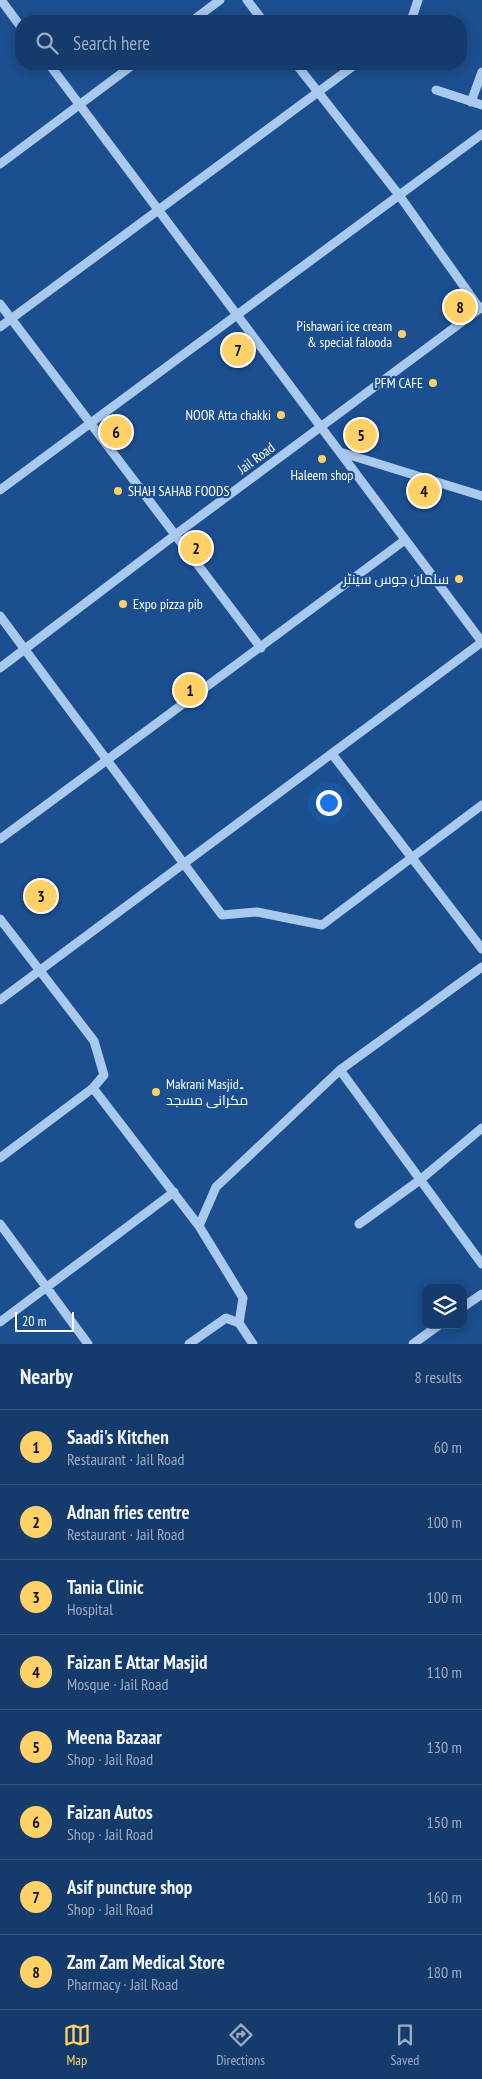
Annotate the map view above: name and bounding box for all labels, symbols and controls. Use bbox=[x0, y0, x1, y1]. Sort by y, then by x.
search box bbox=[15, 15, 467, 70]
icon: search bbox=[33, 29, 61, 57]
text: Search here bbox=[73, 31, 150, 55]
pin: 8 bbox=[444, 288, 476, 326]
place label: Pishawari ice cream & special falooda bbox=[297, 317, 392, 351]
marker: Pishawari ice cream & special falooda bbox=[396, 328, 408, 340]
pin: 7 bbox=[222, 331, 254, 369]
place label: PFM CAFE bbox=[375, 374, 423, 392]
marker: PFM CAFE bbox=[427, 377, 439, 389]
place label: NOOR Atta chakki bbox=[185, 406, 271, 424]
marker: NOOR Atta chakki bbox=[275, 409, 287, 421]
pin: 6 bbox=[100, 413, 132, 451]
pin: 5 bbox=[345, 416, 377, 454]
street label: Jail Road bbox=[233, 438, 278, 478]
marker: Haleem shop bbox=[316, 453, 328, 465]
place label: Haleem shop bbox=[291, 466, 353, 484]
pin: 4 bbox=[408, 472, 440, 510]
place label: SHAH SAHAB FOODS bbox=[128, 482, 229, 500]
marker: SHAH SAHAB FOODS bbox=[112, 485, 124, 497]
pin: 2 bbox=[180, 529, 212, 567]
place label: سلمان جوس سینٹر bbox=[342, 570, 449, 588]
marker: سلمان جوس سینٹر bbox=[453, 573, 465, 585]
place label: Expo pizza pib bbox=[133, 595, 203, 613]
marker: Expo pizza pib bbox=[117, 598, 129, 610]
pin: 1 bbox=[174, 671, 206, 709]
your location bbox=[316, 790, 342, 816]
pin: 3 bbox=[25, 877, 57, 915]
place label: Makrani Masjid۔ مکرانی مسجد bbox=[166, 1075, 248, 1109]
marker: Makrani Masjid۔ مکرانی مسجد bbox=[150, 1086, 162, 1098]
map controls bbox=[422, 1284, 467, 1329]
button: layers bbox=[422, 1284, 467, 1329]
scale bar bbox=[15, 1309, 74, 1332]
text: 20 m bbox=[22, 1312, 47, 1330]
text: Nearby bbox=[20, 1363, 73, 1390]
text: 8 results bbox=[415, 1367, 462, 1387]
text: Saadi's Kitchen bbox=[67, 1425, 169, 1449]
text: 1 bbox=[32, 1437, 40, 1457]
text: 60 m bbox=[434, 1437, 462, 1457]
text: Restaurant · Jail Road bbox=[67, 1449, 184, 1469]
text: Adnan fries centre bbox=[67, 1500, 190, 1524]
text: 2 bbox=[32, 1512, 40, 1532]
text: 100 m bbox=[427, 1512, 462, 1532]
text: Restaurant · Jail Road bbox=[67, 1524, 184, 1544]
text: Tania Clinic bbox=[67, 1575, 144, 1599]
text: 3 bbox=[32, 1587, 40, 1607]
text: 100 m bbox=[427, 1587, 462, 1607]
text: Hospital bbox=[67, 1599, 113, 1619]
text: Faizan E Attar Masjid bbox=[67, 1650, 207, 1674]
text: 4 bbox=[32, 1662, 40, 1682]
text: 110 m bbox=[427, 1662, 462, 1682]
text: Mosque · Jail Road bbox=[67, 1674, 168, 1694]
text: Meena Bazaar bbox=[67, 1725, 162, 1749]
text: 5 bbox=[32, 1737, 40, 1757]
text: 130 m bbox=[427, 1737, 462, 1757]
text: Shop · Jail Road bbox=[67, 1749, 153, 1769]
text: Faizan Autos bbox=[67, 1800, 153, 1824]
text: 6 bbox=[32, 1812, 40, 1832]
text: 150 m bbox=[427, 1812, 462, 1832]
text: Shop · Jail Road bbox=[67, 1824, 153, 1844]
text: Asif puncture shop bbox=[67, 1875, 192, 1899]
text: 7 bbox=[32, 1887, 40, 1907]
text: 160 m bbox=[427, 1887, 462, 1907]
text: Shop · Jail Road bbox=[67, 1899, 153, 1919]
text: Zam Zam Medical Store bbox=[67, 1950, 225, 1974]
text: 8 bbox=[32, 1962, 40, 1982]
text: 180 m bbox=[427, 1962, 462, 1982]
text: Pharmacy · Jail Road bbox=[67, 1974, 178, 1994]
tab: Map bbox=[63, 2021, 91, 2069]
tab: Directions bbox=[216, 2021, 265, 2069]
tab: Saved bbox=[390, 2021, 419, 2069]

